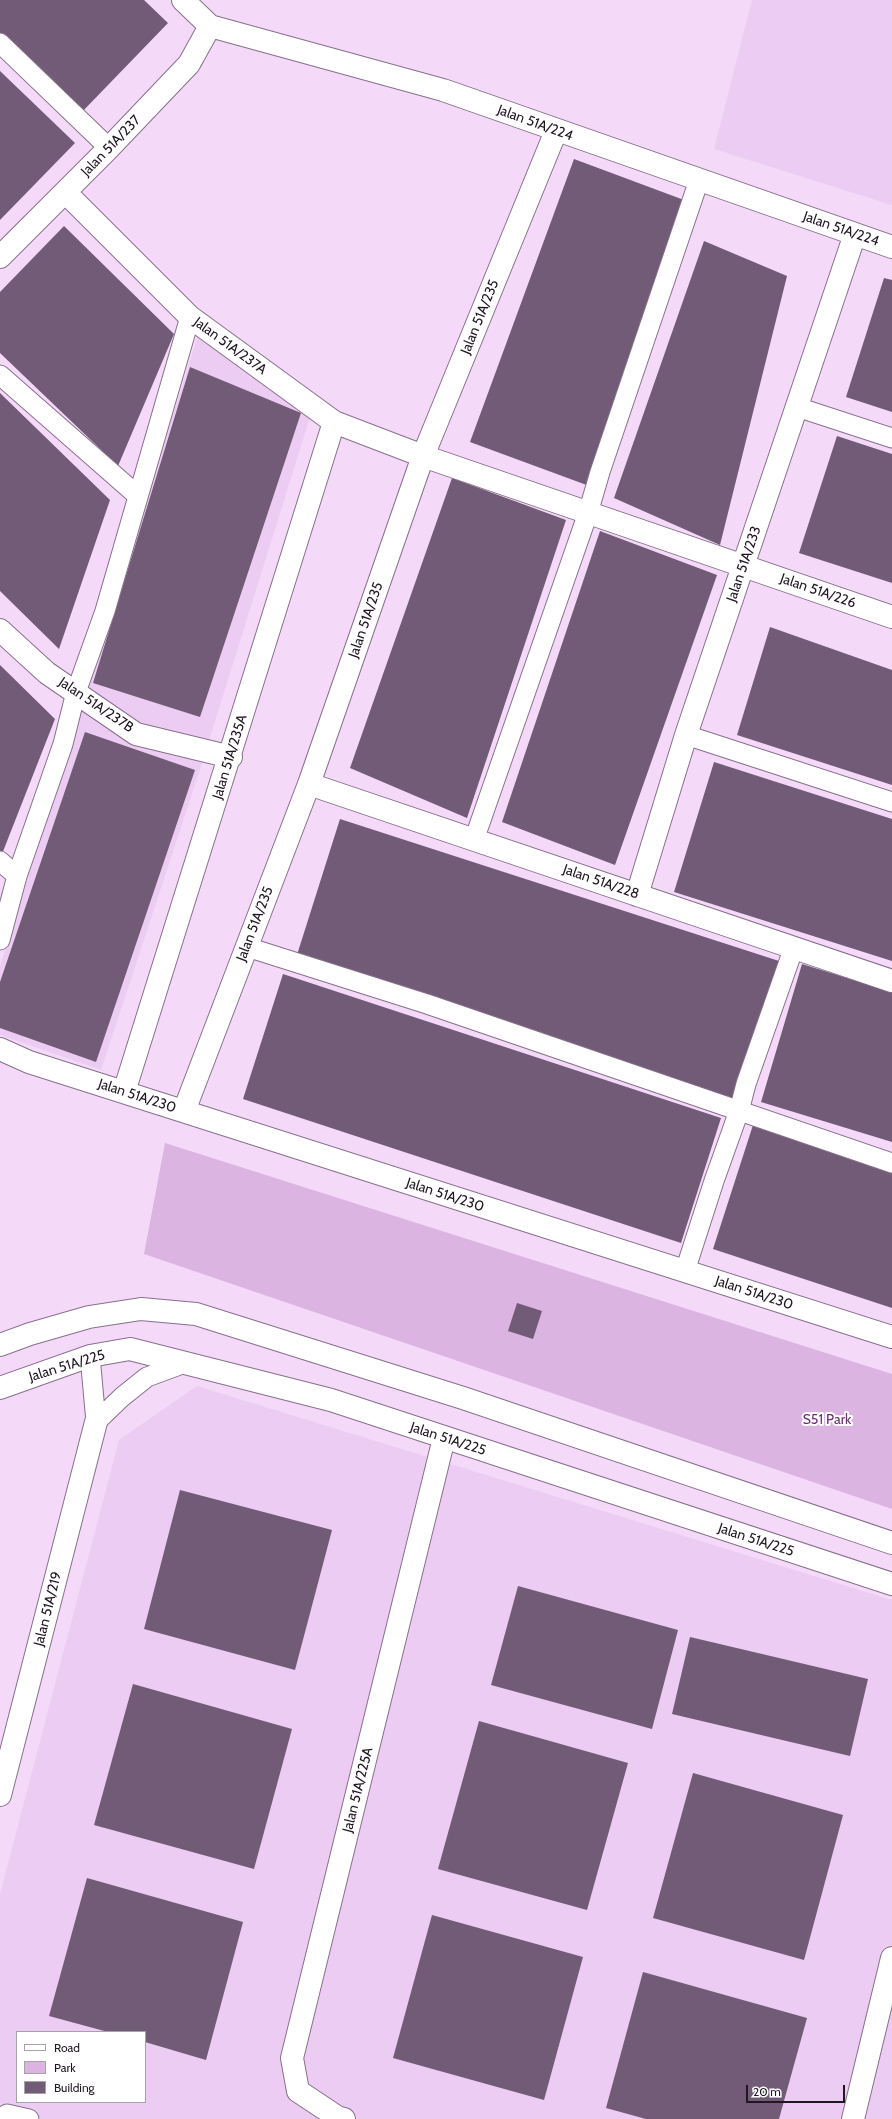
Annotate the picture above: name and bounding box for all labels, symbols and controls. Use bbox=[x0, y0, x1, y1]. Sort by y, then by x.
street label: Jalan 51A/224 bbox=[495, 102, 575, 144]
street label: Jalan 51A/237 bbox=[78, 112, 144, 180]
street label: Jalan 51A/224 bbox=[801, 208, 881, 250]
street label: Jalan 51A/235 bbox=[457, 277, 503, 357]
street label: Jalan 51A/237A bbox=[190, 314, 270, 378]
street label: Jalan 51A/233 bbox=[723, 524, 765, 604]
street label: Jalan 51A/226 bbox=[778, 570, 858, 612]
street label: Jalan 51A/235 bbox=[345, 580, 387, 660]
street label: Jalan 51A/237B bbox=[55, 674, 137, 736]
street label: Jalan 51A/235A bbox=[209, 713, 251, 801]
street label: Jalan 51A/228 bbox=[561, 861, 641, 903]
street label: Jalan 51A/235 bbox=[233, 884, 277, 964]
street label: Jalan 51A/230 bbox=[96, 1075, 178, 1117]
street label: Jalan 51A/230 bbox=[404, 1174, 486, 1216]
street label: Jalan 51A/230 bbox=[713, 1272, 795, 1314]
street label: Jalan 51A/225 bbox=[27, 1346, 107, 1386]
park label: S51 Park bbox=[803, 1412, 851, 1428]
street label: Jalan 51A/225 bbox=[408, 1419, 488, 1459]
street label: Jalan 51A/225 bbox=[716, 1520, 796, 1560]
street label: Jalan 51A/219 bbox=[31, 1570, 65, 1648]
street label: Jalan 51A/225A bbox=[339, 1746, 377, 1834]
legend bbox=[16, 2031, 146, 2103]
text: Road bbox=[54, 2040, 80, 2055]
text: Park bbox=[54, 2060, 76, 2075]
scale bar bbox=[748, 2077, 847, 2103]
text: Building bbox=[54, 2080, 95, 2095]
text: 20 m bbox=[753, 2084, 781, 2099]

